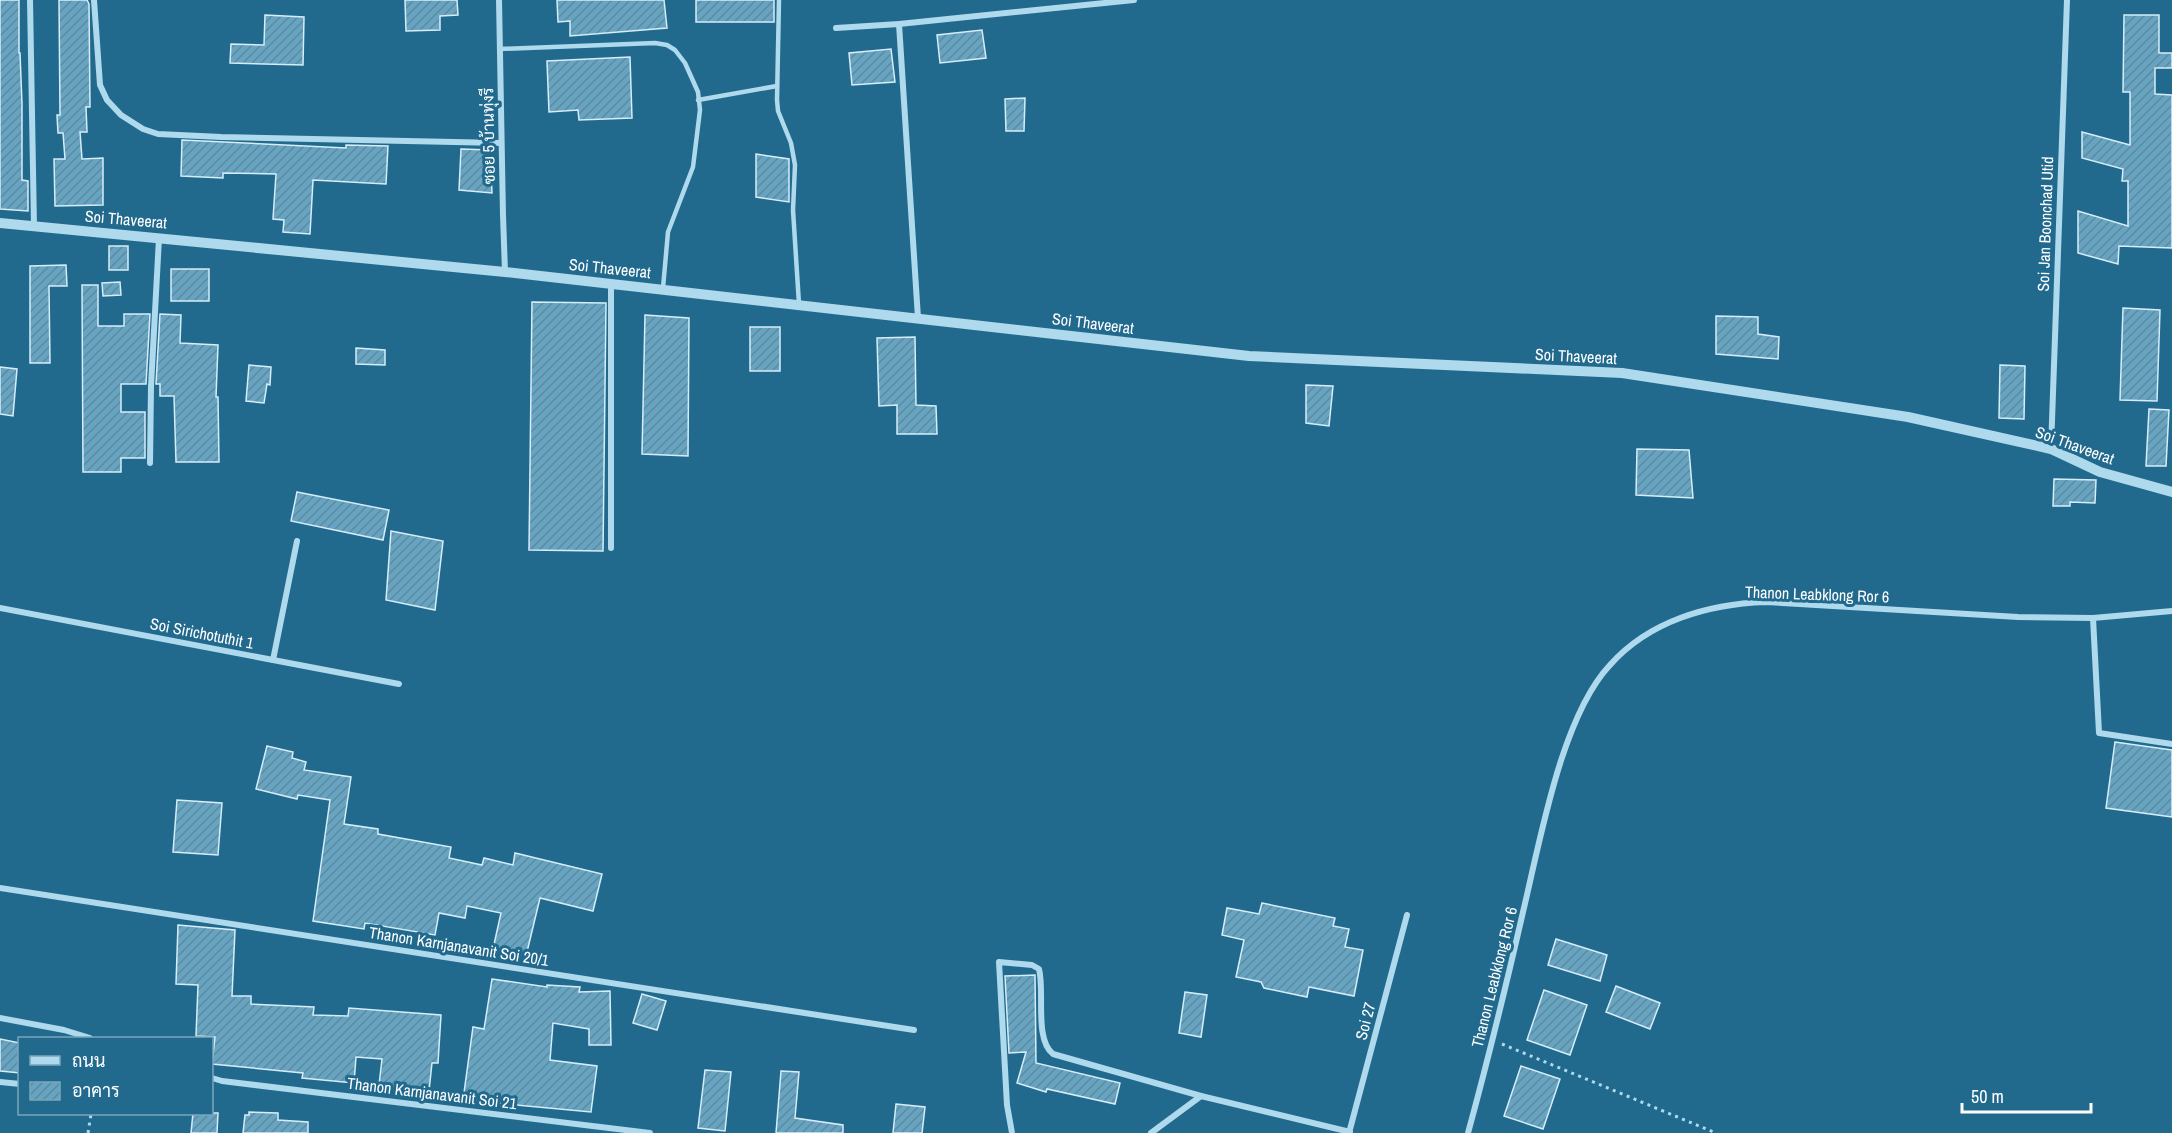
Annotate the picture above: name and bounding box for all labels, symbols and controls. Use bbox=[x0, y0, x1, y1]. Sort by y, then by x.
street label: ซอย 5 บ้านทุ่งรี bbox=[476, 87, 501, 185]
street label: Soi Jan Boonchad Utid bbox=[2032, 156, 2058, 292]
street label: Soi Thaveerat bbox=[84, 204, 168, 234]
street label: Soi Thaveerat bbox=[568, 253, 652, 283]
street label: Soi Thaveerat bbox=[1051, 307, 1135, 339]
street label: Soi Thaveerat bbox=[1534, 343, 1618, 369]
street label: Soi Thaveerat bbox=[2033, 421, 2118, 470]
street label: Thanon Leabklong Ror 6 bbox=[1744, 580, 1890, 608]
street label: Soi Sirichotuthit 1 bbox=[148, 612, 256, 654]
street label: Thanon Leabklong Ror 6 bbox=[1466, 904, 1522, 1050]
street label: Thanon Karnjanavanit Soi 20/1 bbox=[368, 921, 551, 971]
street label: Soi 27 bbox=[1349, 1000, 1381, 1042]
legend bbox=[18, 1037, 213, 1115]
text: ถนน bbox=[72, 1048, 105, 1073]
street label: Thanon Karnjanavanit Soi 21 bbox=[346, 1072, 519, 1114]
scale bar bbox=[1962, 1076, 2091, 1114]
text: อาคาร bbox=[72, 1078, 120, 1103]
text: 50 m bbox=[1971, 1084, 2004, 1109]

